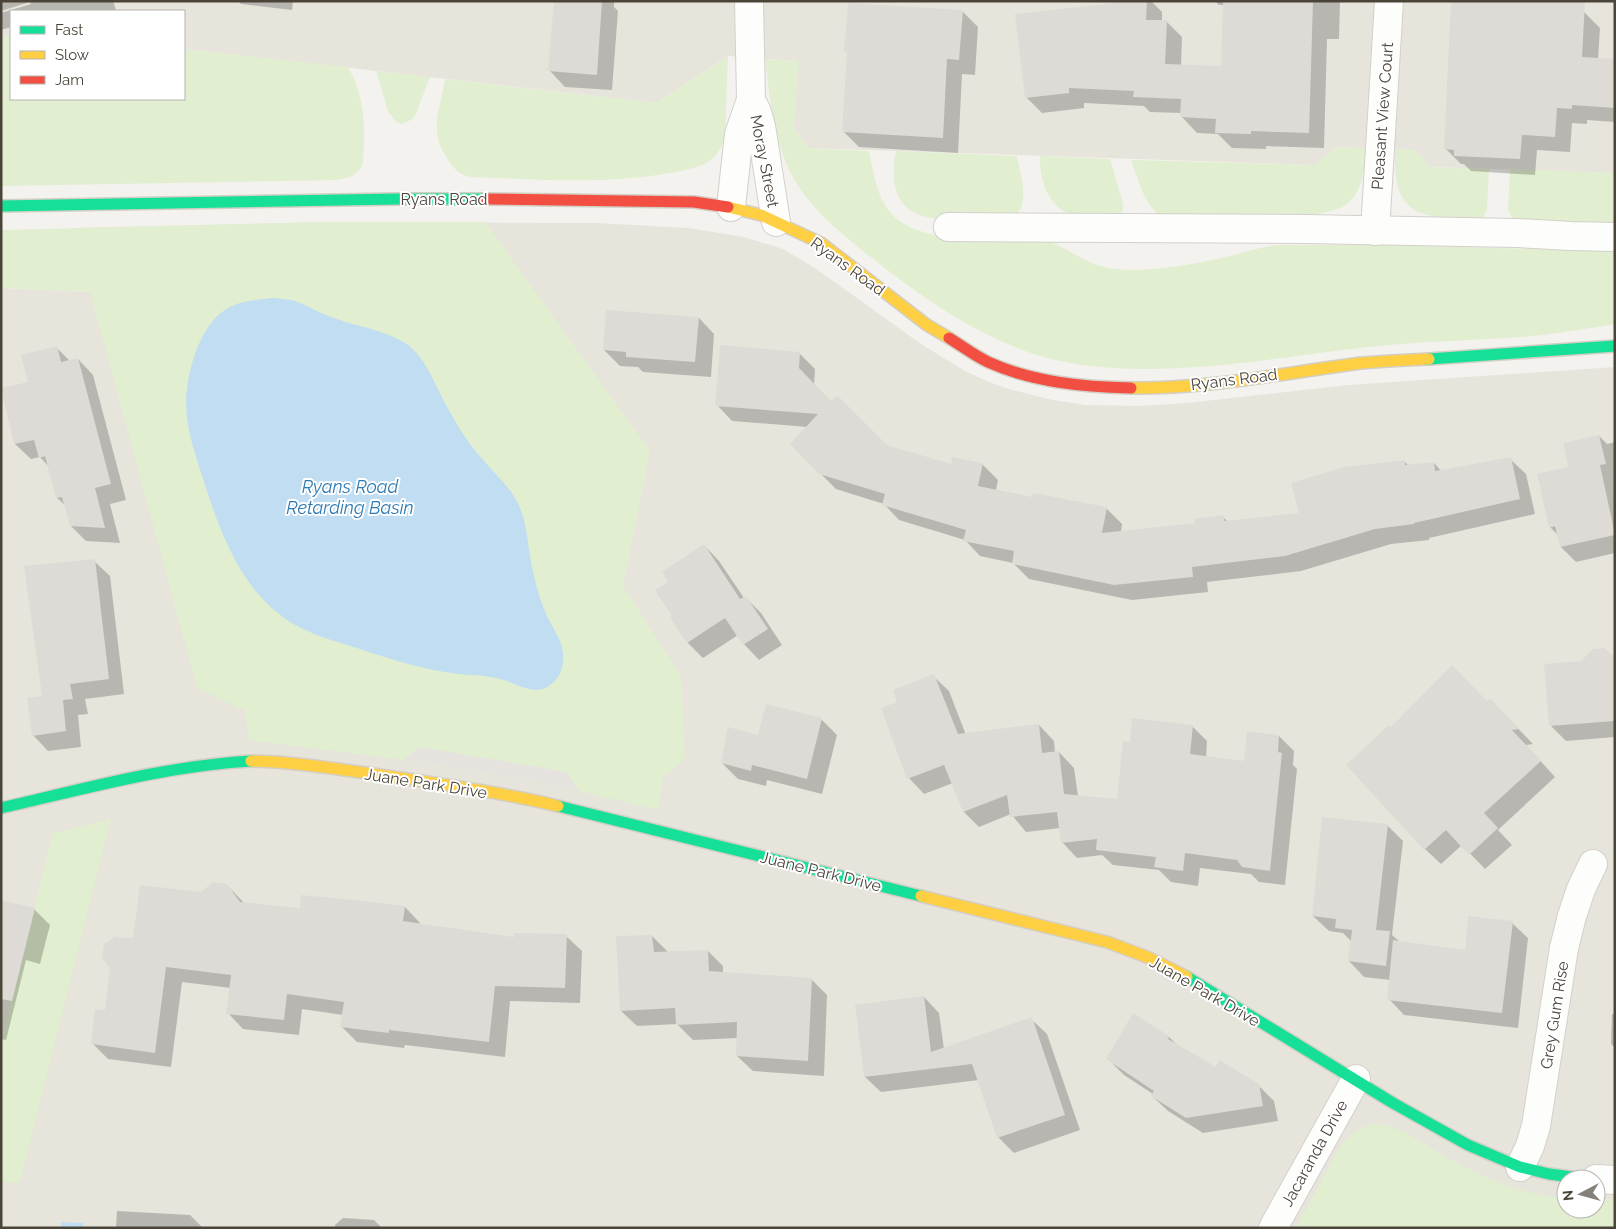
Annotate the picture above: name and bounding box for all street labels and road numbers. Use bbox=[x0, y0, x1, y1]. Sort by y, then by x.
street label: Pleasant View Court bbox=[1368, 41, 1397, 191]
street label: Moray Street bbox=[746, 113, 783, 210]
street label: Ryans Road bbox=[400, 190, 488, 209]
street label: Ryans Road bbox=[807, 233, 889, 300]
street label: Ryans Road bbox=[1190, 365, 1279, 394]
street label: Juane Park Drive bbox=[363, 764, 488, 803]
street label: Juane Park Drive bbox=[759, 847, 883, 896]
street label: Juane Park Drive bbox=[1146, 952, 1263, 1031]
street label: Grey Gum Rise bbox=[1537, 960, 1572, 1070]
street label: Jacaranda Drive bbox=[1277, 1097, 1351, 1210]

